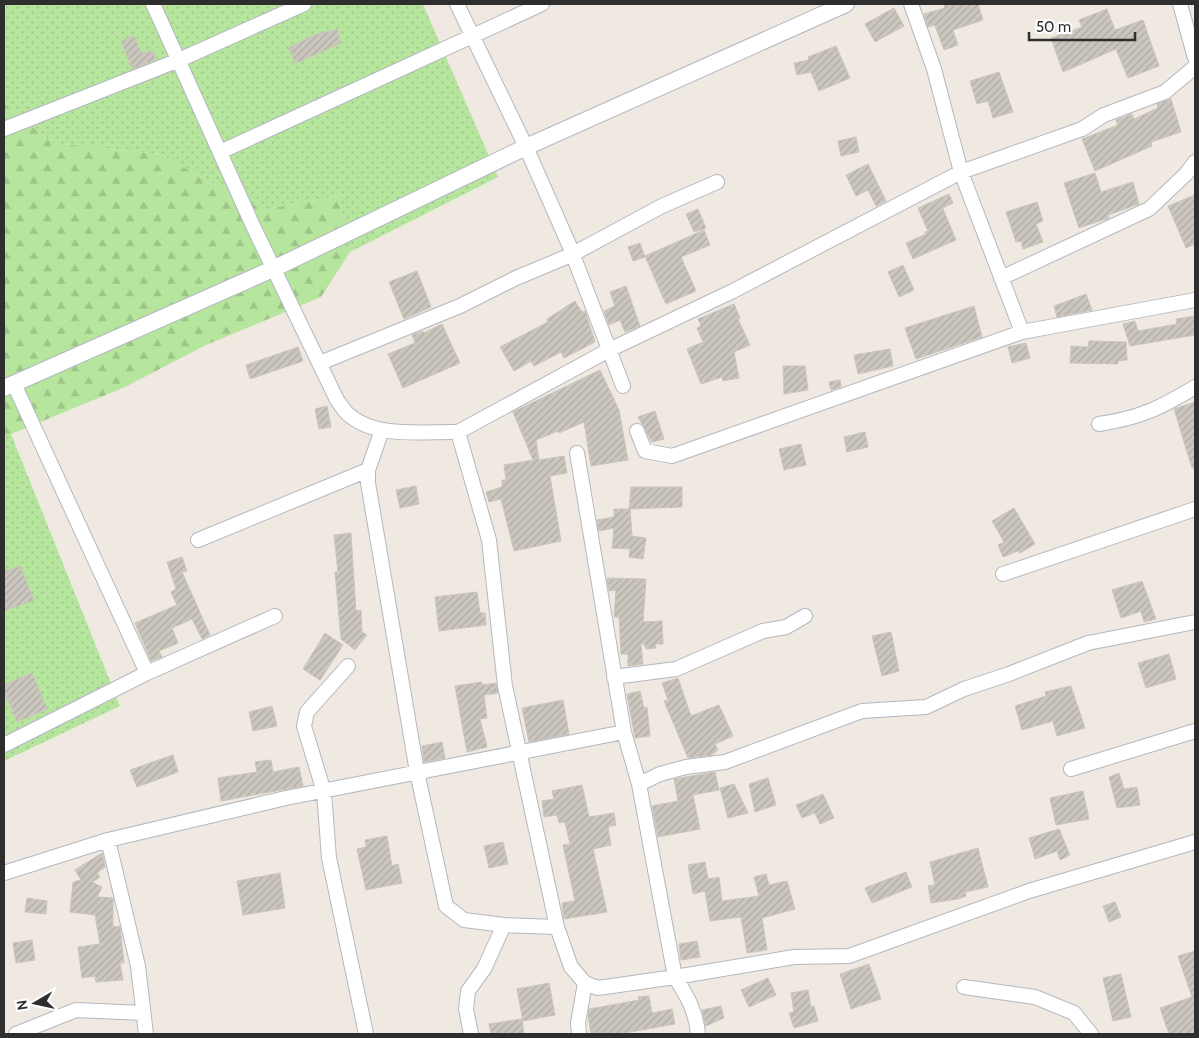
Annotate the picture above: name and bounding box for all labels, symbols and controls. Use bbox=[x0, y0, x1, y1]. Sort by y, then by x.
scale bar bbox=[1029, 10, 1135, 42]
text: 50 m bbox=[1036, 18, 1071, 36]
north arrow bbox=[10, 978, 60, 1028]
text: N bbox=[12, 999, 32, 1011]

